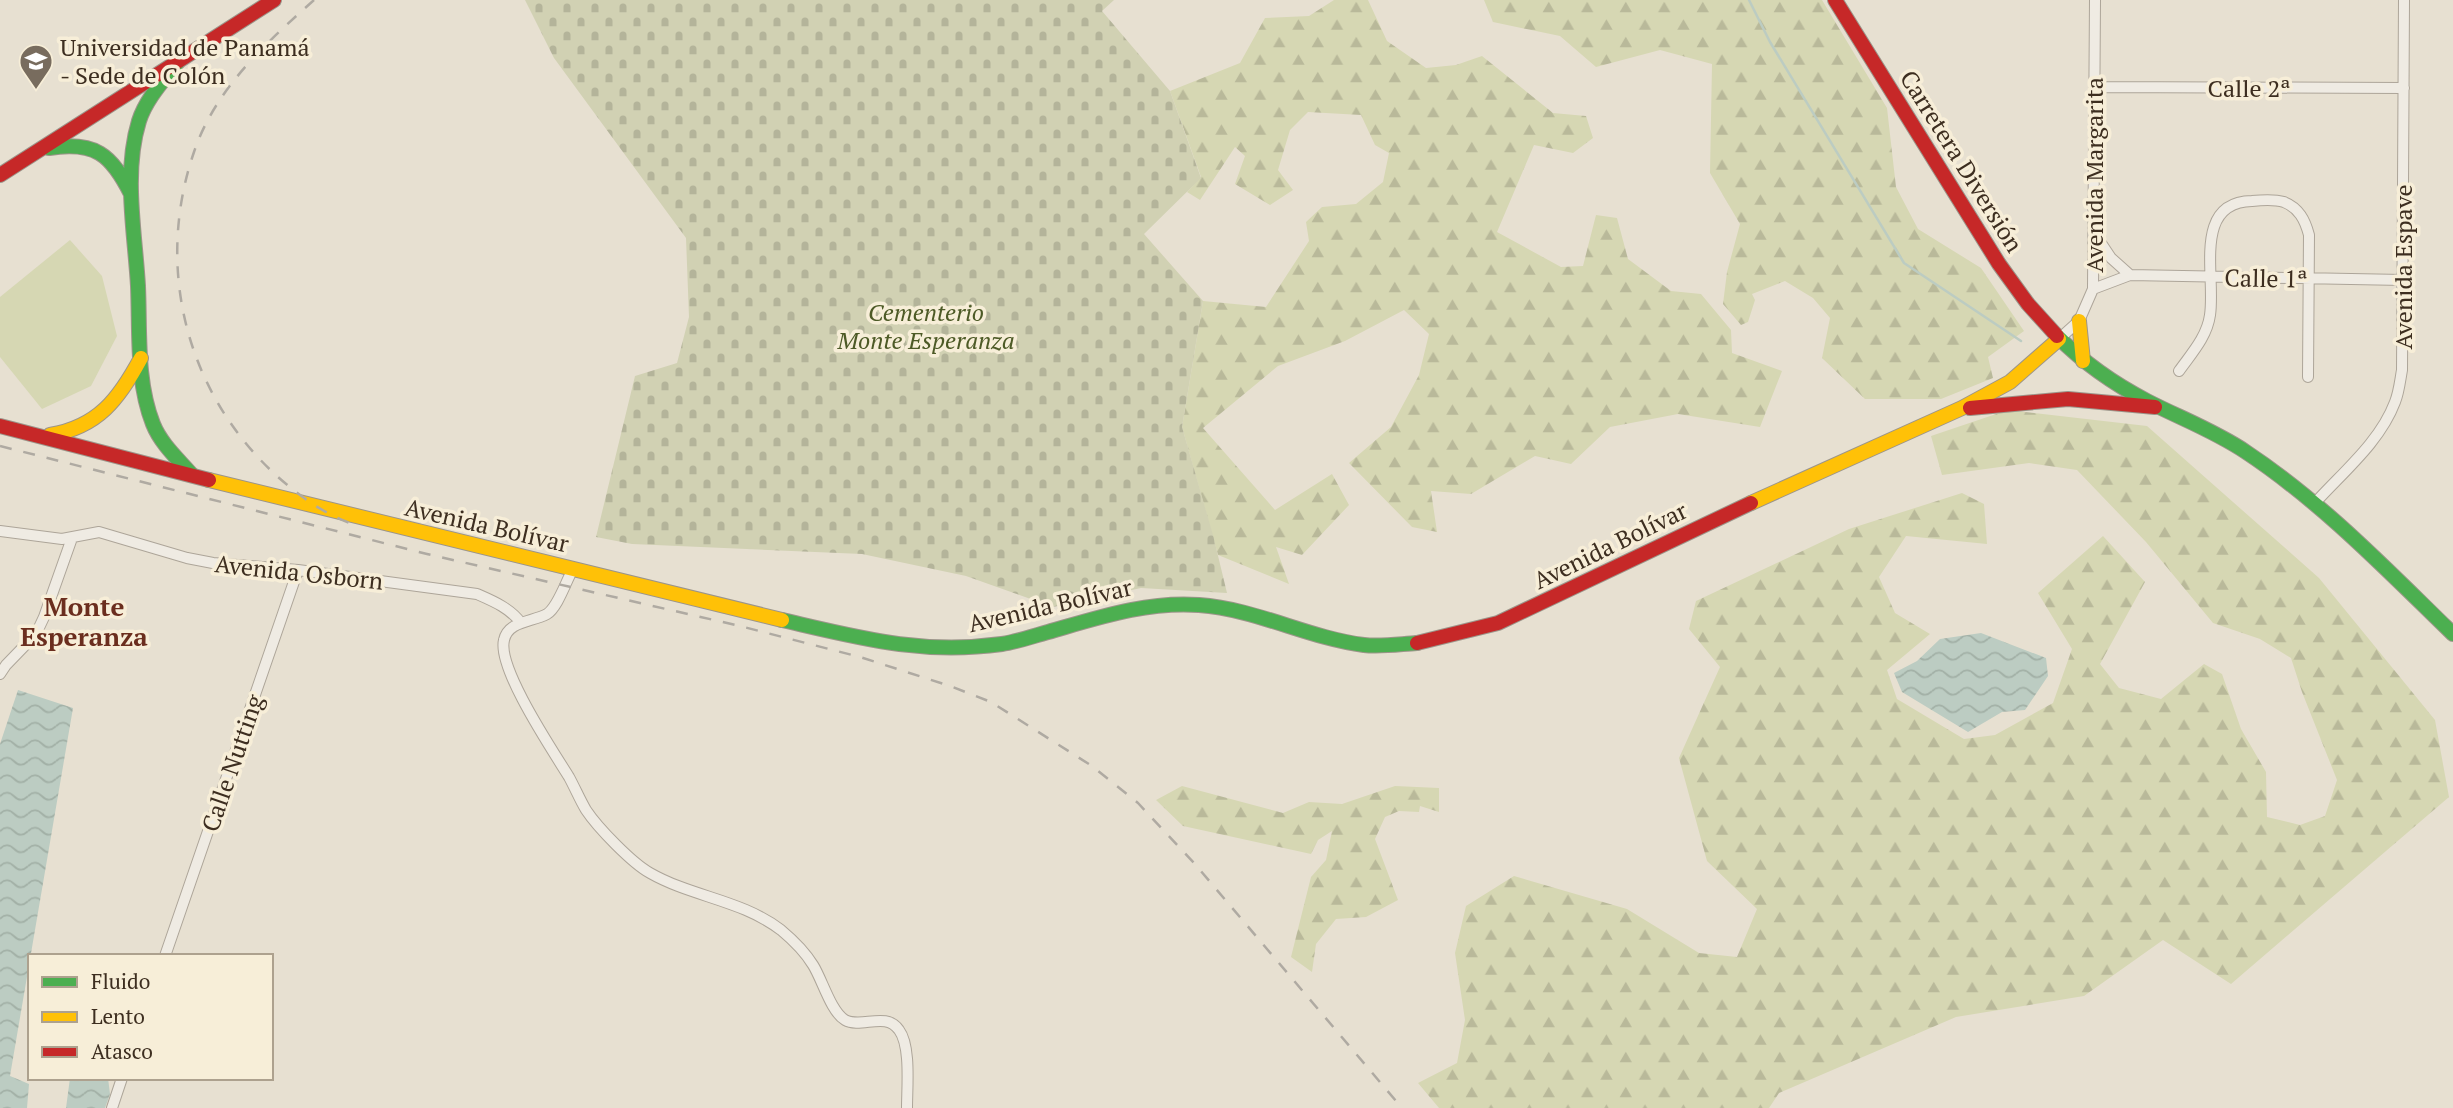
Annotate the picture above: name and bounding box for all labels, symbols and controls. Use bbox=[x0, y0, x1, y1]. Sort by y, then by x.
place label: Universidad de Panamá - Sede de Colón bbox=[60, 31, 310, 91]
school or university icon: Universidad de Panamá - Sede de Colón bbox=[17, 42, 55, 91]
street label: Carretera Diversión bbox=[1893, 64, 2031, 258]
street label: Calle 2ª bbox=[2207, 72, 2291, 104]
street label: Avenida Margarita bbox=[2078, 77, 2110, 273]
street label: Avenida Espave bbox=[2387, 184, 2419, 350]
street label: Calle 1ª bbox=[2224, 261, 2308, 295]
park label: Cementerio Monte Esperanza bbox=[836, 296, 1015, 356]
street label: Avenida Bolívar bbox=[402, 491, 573, 560]
street label: Avenida Bolívar bbox=[1528, 494, 1693, 596]
street label: Avenida Osborn bbox=[213, 547, 385, 597]
street label: Avenida Bolívar bbox=[965, 570, 1136, 639]
district label: Monte Esperanza bbox=[20, 589, 148, 653]
street label: Calle Nutting bbox=[194, 690, 271, 836]
legend bbox=[28, 954, 273, 1080]
text: Fluido bbox=[91, 967, 150, 995]
text: Lento bbox=[91, 1002, 145, 1030]
text: Atasco bbox=[91, 1037, 153, 1065]

